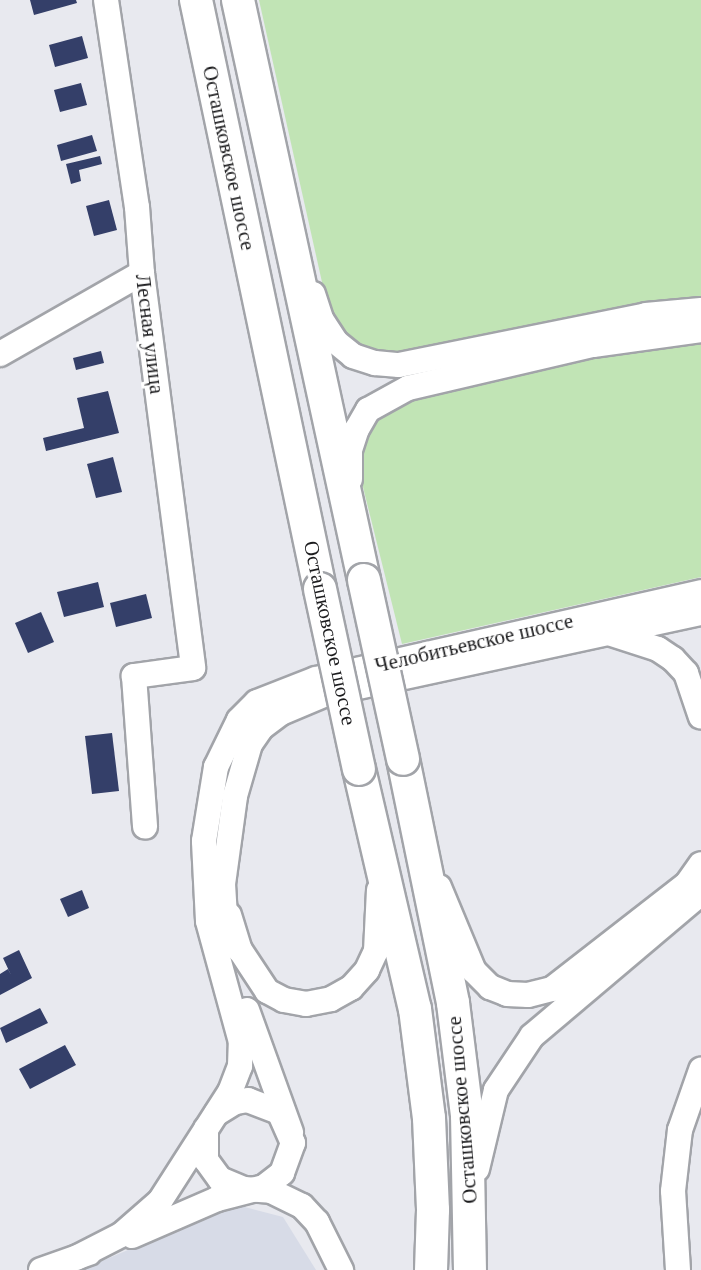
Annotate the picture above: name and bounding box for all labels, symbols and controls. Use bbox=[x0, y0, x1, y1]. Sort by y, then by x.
street label: Осташковское шоссе bbox=[197, 63, 261, 253]
street label: Лесная улица bbox=[130, 273, 170, 395]
street label: Осташковское шоссе bbox=[298, 538, 362, 728]
street label: Челобитьевское шоссе bbox=[372, 608, 576, 678]
street label: Осташковское шоссе bbox=[441, 1015, 483, 1205]

